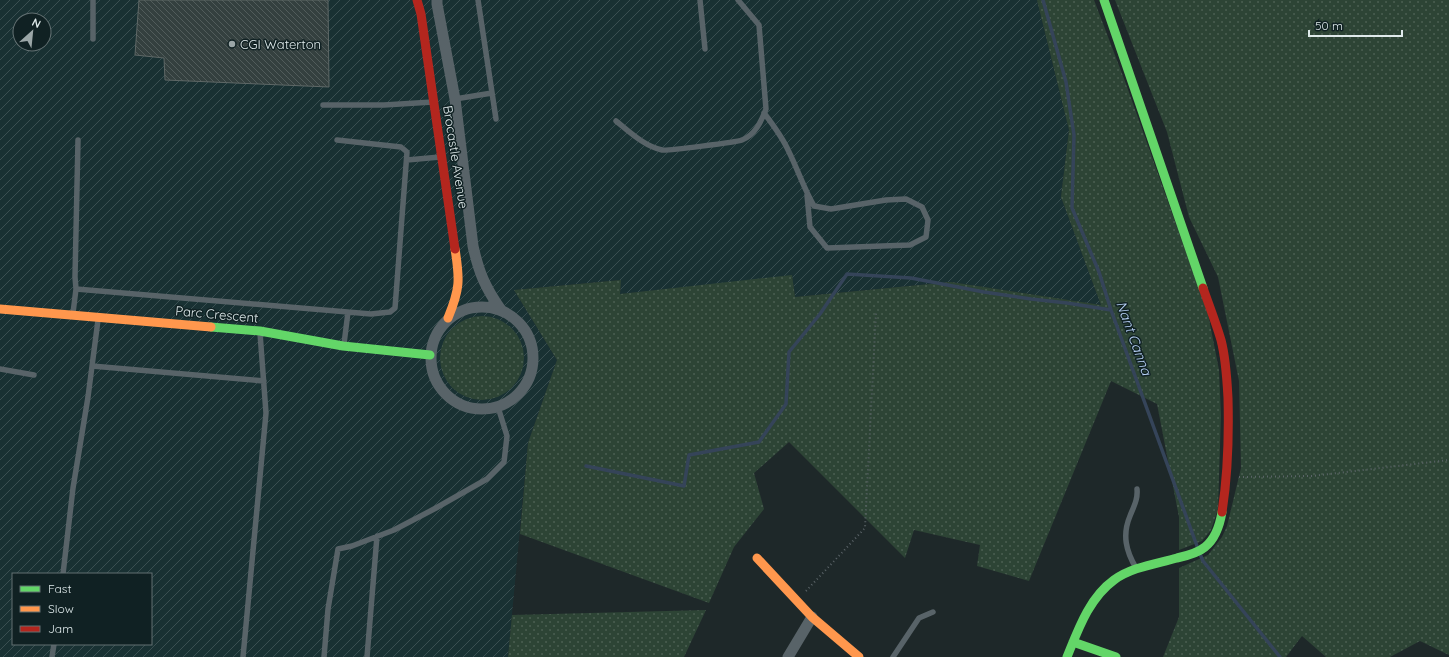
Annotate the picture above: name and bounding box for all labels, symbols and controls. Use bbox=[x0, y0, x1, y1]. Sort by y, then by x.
north arrow bbox=[12, 12, 52, 52]
scale bar bbox=[1309, 12, 1402, 38]
text: N bbox=[30, 15, 43, 31]
text: 50 m bbox=[1315, 18, 1343, 33]
place label: CGI Waterton bbox=[240, 36, 321, 52]
marker: CGI Waterton bbox=[227, 39, 237, 49]
street label: Brocastle Avenue bbox=[440, 104, 472, 210]
water label: Nant Canna bbox=[1112, 298, 1156, 379]
street label: Parc Crescent bbox=[175, 302, 259, 326]
legend bbox=[12, 573, 152, 645]
text: Fast bbox=[48, 581, 72, 596]
text: Slow bbox=[48, 601, 74, 616]
text: Jam bbox=[48, 621, 73, 636]

